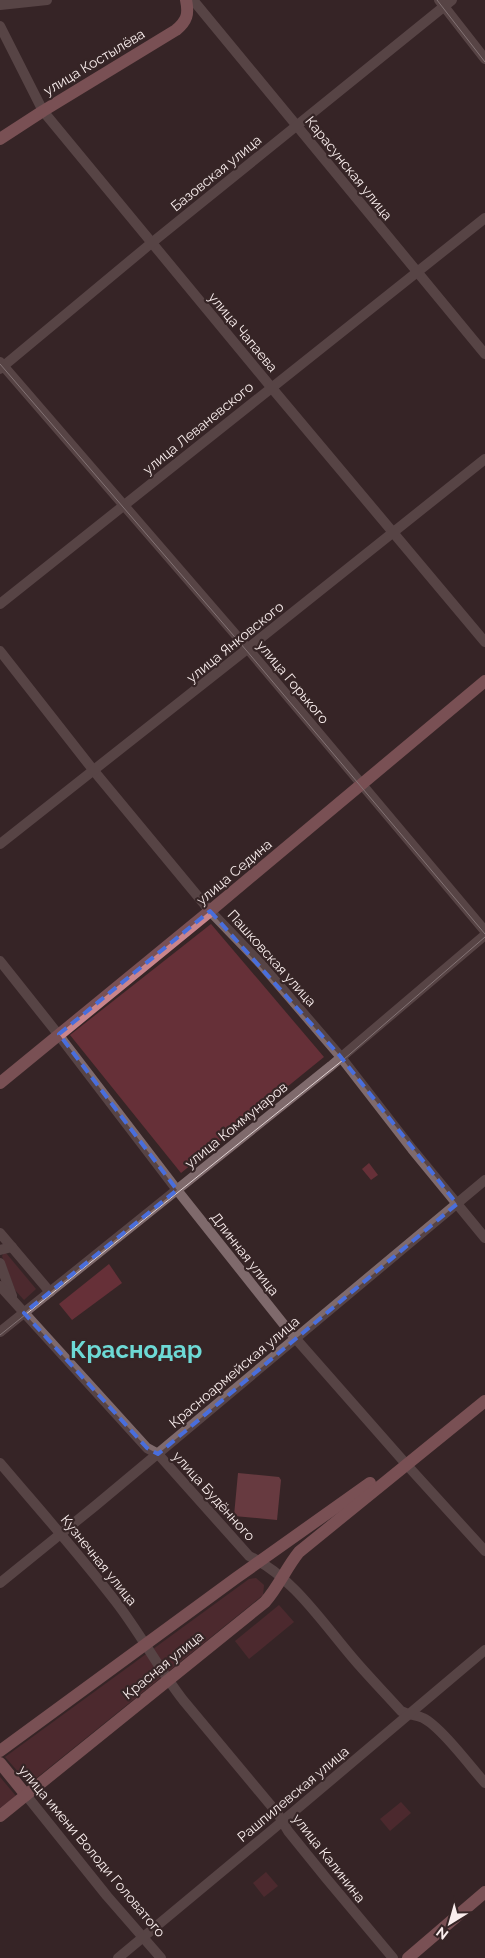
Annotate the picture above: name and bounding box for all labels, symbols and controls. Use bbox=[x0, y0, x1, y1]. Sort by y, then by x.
street label: улица Костылёва bbox=[41, 25, 147, 99]
street label: Карасунская улица bbox=[302, 113, 396, 223]
street label: Базовская улица bbox=[168, 132, 264, 214]
street label: улица Чапаева bbox=[205, 289, 281, 375]
street label: улица Леваневского bbox=[140, 379, 256, 477]
street label: улица Янковского bbox=[183, 598, 287, 686]
street label: улица Горького bbox=[254, 637, 332, 727]
street label: улица Седина bbox=[193, 836, 275, 908]
street label: Пашковская улица bbox=[225, 907, 319, 1009]
street label: улица Коммунаров bbox=[181, 1079, 291, 1171]
street label: Длинная улица bbox=[208, 1209, 282, 1299]
street label: Красноармейская улица bbox=[166, 1313, 302, 1431]
district label: Краснодар bbox=[70, 1335, 202, 1364]
street label: улица Будённого bbox=[170, 1448, 258, 1544]
street label: Кузнечная улица bbox=[58, 1511, 140, 1609]
street label: Красная улица bbox=[120, 1628, 206, 1702]
street label: Рашпилевская улица bbox=[234, 1743, 352, 1845]
street label: улица имени Володи Головатого bbox=[15, 1762, 169, 1940]
street label: улица Калинина bbox=[289, 1810, 369, 1906]
north arrow bbox=[425, 1898, 475, 1948]
text: N bbox=[433, 1924, 451, 1943]

